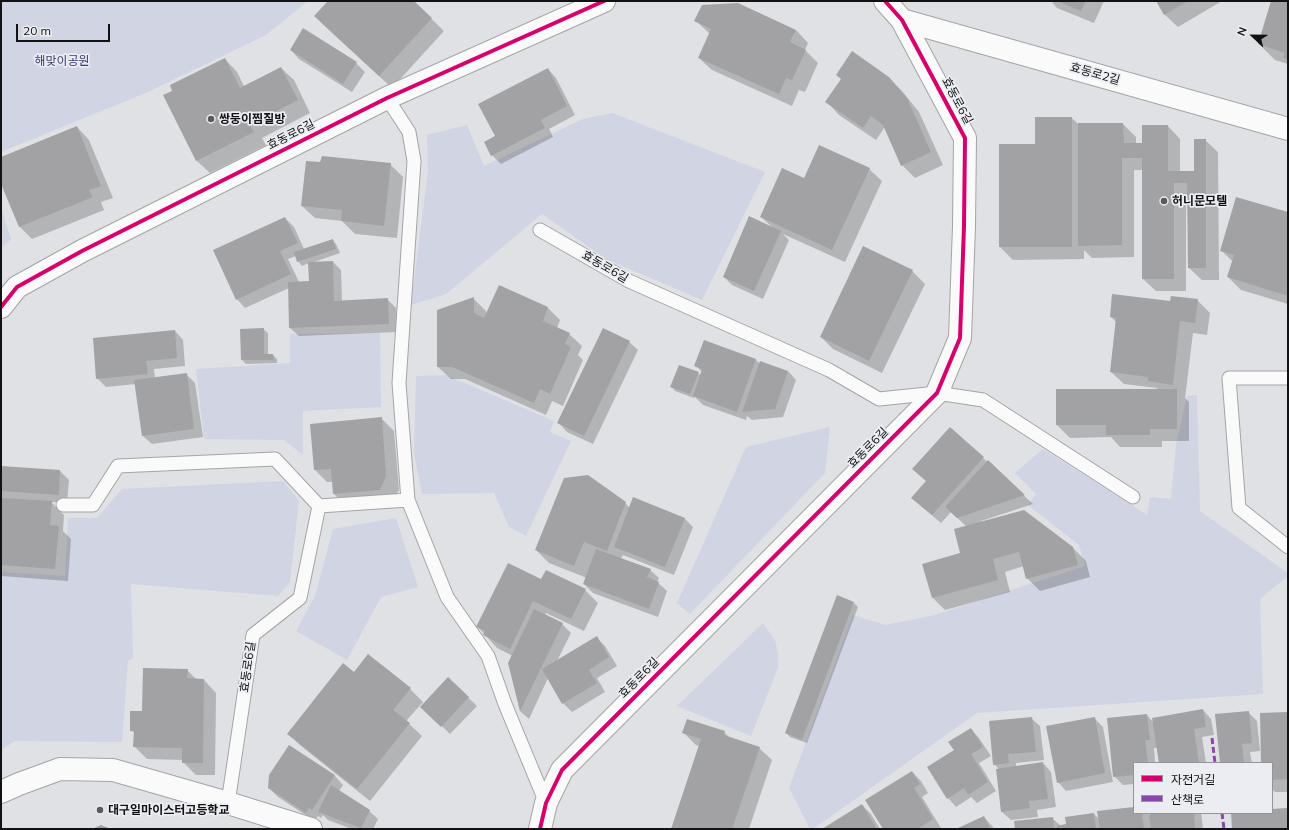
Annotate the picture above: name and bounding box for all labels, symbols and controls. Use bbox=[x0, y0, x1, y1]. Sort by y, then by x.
scale bar bbox=[18, 16, 112, 42]
north arrow bbox=[1233, 16, 1273, 56]
text: 20 m bbox=[23, 23, 51, 38]
text: N bbox=[1234, 25, 1250, 38]
park label: 해맞이공원 bbox=[34, 54, 90, 68]
street label: 효동로2길 bbox=[1068, 60, 1122, 88]
street label: 효동로6길 bbox=[939, 75, 975, 127]
place label: 쌍둥이찜질방 bbox=[219, 112, 285, 126]
marker: 쌍둥이찜질방 bbox=[206, 114, 216, 124]
street label: 효동로6길 bbox=[265, 117, 317, 153]
place label: 허니문모텔 bbox=[1172, 194, 1227, 208]
marker: 허니문모텔 bbox=[1159, 196, 1169, 206]
street label: 효동로6길 bbox=[579, 248, 631, 286]
street label: 효동로6길 bbox=[845, 425, 891, 471]
street label: 효동로6길 bbox=[237, 641, 259, 693]
street label: 효동로6길 bbox=[616, 655, 662, 701]
legend bbox=[1133, 762, 1273, 814]
text: 자전거길 bbox=[1171, 772, 1215, 787]
text: 산책로 bbox=[1171, 792, 1204, 807]
place label: 대구일마이스터고등학교 bbox=[108, 803, 229, 817]
marker: 대구일마이스터고등학교 bbox=[95, 805, 105, 815]

